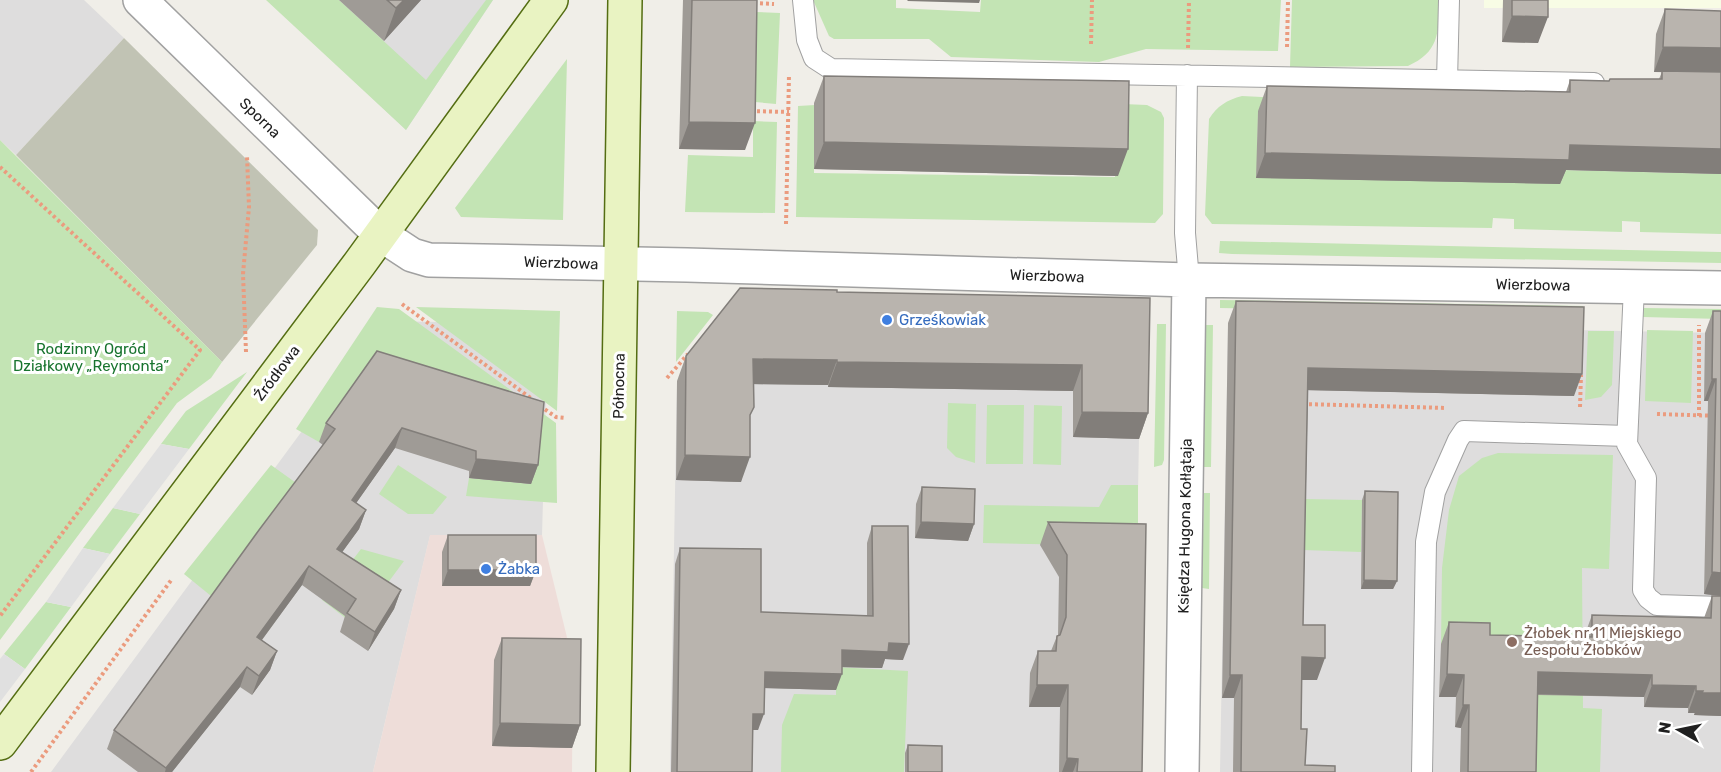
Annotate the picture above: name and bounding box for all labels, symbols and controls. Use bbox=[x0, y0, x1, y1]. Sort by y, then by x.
street label: Sporna bbox=[236, 94, 284, 142]
street label: Wierzbowa bbox=[523, 253, 599, 273]
street label: Wierzbowa bbox=[1009, 266, 1085, 286]
street label: Wierzbowa bbox=[1495, 275, 1571, 295]
place label: Grześkowiak bbox=[899, 311, 986, 329]
marker: Grześkowiak bbox=[880, 313, 894, 327]
park label: Rodzinny Ogród Działkowy „Reymonta” bbox=[13, 340, 169, 375]
street label: Źródłowa bbox=[250, 342, 304, 404]
street label: Północna bbox=[609, 353, 629, 419]
street label: Księdza Hugona Kołłątaja bbox=[1174, 438, 1196, 614]
place label: Żabka bbox=[498, 560, 540, 578]
marker: Żabka bbox=[479, 562, 493, 576]
place label: Żłobek nr 11 Miejskiego Zespołu Żłobków bbox=[1524, 624, 1682, 659]
marker: Żłobek nr 11 Miejskiego Zespołu Żłobków bbox=[1505, 635, 1519, 649]
north arrow bbox=[1649, 700, 1709, 760]
text: N bbox=[1654, 721, 1675, 735]

